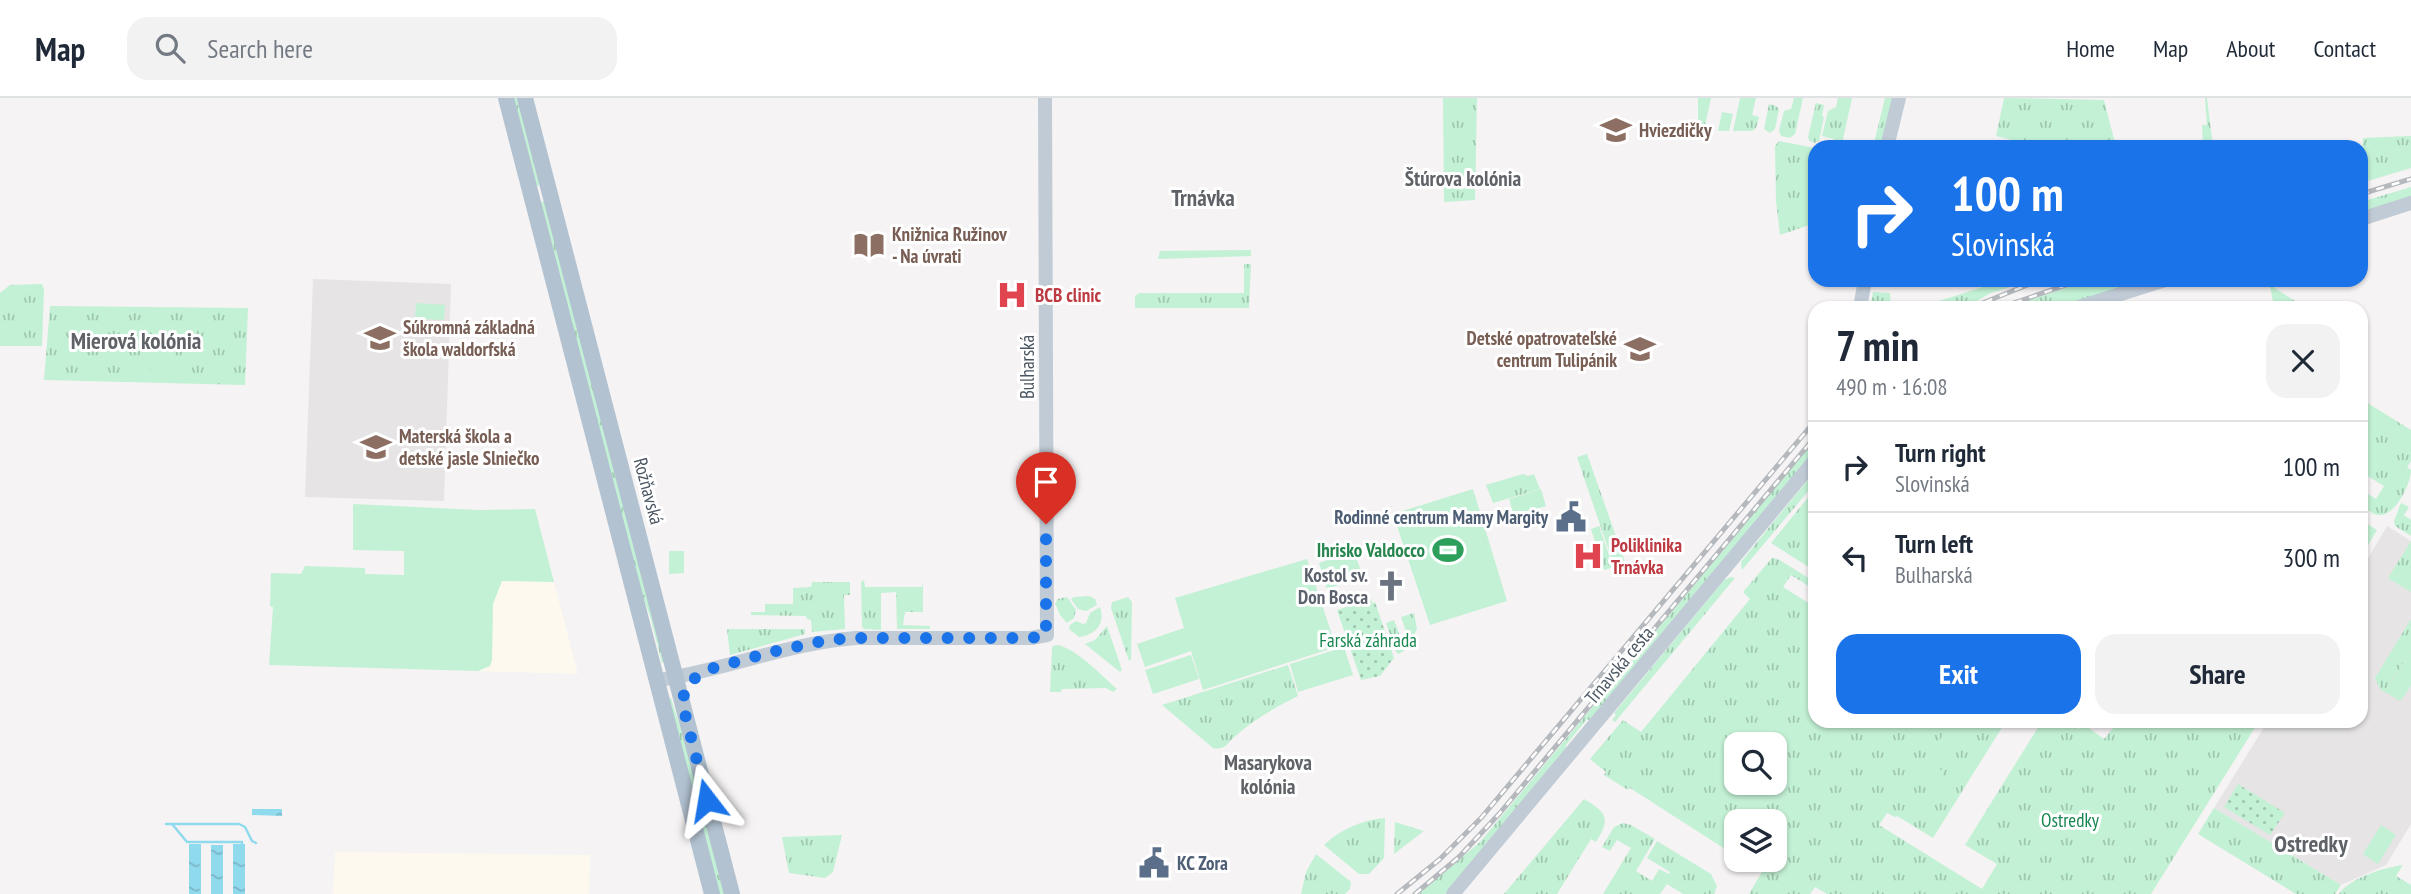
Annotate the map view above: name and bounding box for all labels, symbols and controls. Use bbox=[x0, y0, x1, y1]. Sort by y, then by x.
search box bbox=[127, 17, 617, 80]
text: Map bbox=[35, 27, 85, 70]
icon: search bbox=[151, 29, 189, 67]
text: Search here bbox=[207, 32, 313, 65]
text: Home bbox=[2066, 33, 2115, 64]
text: Map bbox=[2153, 33, 2188, 64]
text: About bbox=[2226, 33, 2275, 64]
text: Contact bbox=[2313, 33, 2376, 64]
school or university icon: Hviezdičky bbox=[1599, 113, 1633, 147]
place label: Hviezdičky bbox=[1639, 118, 1712, 142]
text: 100 m bbox=[1951, 161, 2064, 225]
district label: Štúrova kolónia bbox=[1405, 165, 1522, 192]
icon: right bbox=[1836, 168, 1927, 259]
district label: Trnávka bbox=[1171, 183, 1235, 212]
place label: Knižnica Ružinov - Na úvrati bbox=[892, 222, 1007, 268]
text: Slovinská bbox=[1951, 223, 2055, 265]
library icon: Knižnica Ružinov - Na úvrati bbox=[852, 228, 886, 262]
hospital icon: BCB clinic bbox=[995, 278, 1029, 312]
place label: BCB clinic bbox=[1035, 283, 1102, 307]
place label: Súkromná základná škola waldorfská bbox=[403, 315, 535, 361]
text: 7 min bbox=[1836, 318, 1919, 373]
school or university icon: Súkromná základná škola waldorfská bbox=[363, 321, 397, 355]
button: close bbox=[2266, 324, 2340, 398]
district label: Mierová kolónia bbox=[71, 326, 201, 355]
place label: Detské opatrovateľské centrum Tulipánik bbox=[1467, 326, 1617, 372]
school or university icon: Detské opatrovateľské centrum Tulipánik bbox=[1623, 332, 1657, 366]
street label: Bulharská bbox=[1015, 335, 1039, 399]
text: 490 m · 16:08 bbox=[1836, 372, 1948, 401]
place label: Materská škola a detské jasle Slniečko bbox=[399, 424, 540, 470]
school or university icon: Materská škola a detské jasle Slniečko bbox=[359, 430, 393, 464]
text: Turn right bbox=[1895, 436, 1986, 469]
icon: right bbox=[1836, 448, 1874, 486]
text: 100 m bbox=[2282, 450, 2340, 483]
pin bbox=[1016, 452, 1076, 524]
street label: Rožňavská bbox=[629, 455, 669, 527]
icon: arrive bbox=[1027, 463, 1065, 501]
text: Slovinská bbox=[1895, 469, 1970, 498]
public building icon: Rodinné centrum Mamy Margity bbox=[1554, 500, 1588, 534]
place label: Rodinné centrum Mamy Margity bbox=[1334, 505, 1548, 529]
text: Turn left bbox=[1895, 527, 1973, 560]
sports icon: Ihrisko Valdocco bbox=[1431, 533, 1465, 567]
place label: Poliklinika Trnávka bbox=[1611, 533, 1682, 579]
place label: Ihrisko Valdocco bbox=[1317, 538, 1425, 562]
hospital icon: Poliklinika Trnávka bbox=[1571, 539, 1605, 573]
icon: left bbox=[1836, 539, 1874, 577]
text: 300 m bbox=[2282, 541, 2340, 574]
text: Bulharská bbox=[1895, 560, 1973, 589]
place label: Kostol sv. Don Bosca bbox=[1298, 563, 1368, 609]
church icon: Kostol sv. Don Bosca bbox=[1374, 569, 1408, 603]
street label: Trnavská cesta bbox=[1579, 621, 1659, 709]
park label: Farská záhrada bbox=[1319, 628, 1417, 652]
button: Exit bbox=[1836, 634, 2081, 714]
button: Share bbox=[2095, 634, 2340, 714]
map controls bbox=[1724, 732, 1787, 872]
button: search bbox=[1724, 732, 1787, 795]
district label: Masarykova kolónia bbox=[1224, 749, 1312, 800]
position arrow bbox=[670, 763, 744, 837]
park label: Ostredky bbox=[2041, 808, 2100, 832]
button: layers bbox=[1724, 809, 1787, 872]
district label: Ostredky bbox=[2274, 829, 2348, 858]
public building icon: KC Zora bbox=[1137, 846, 1171, 880]
place label: KC Zora bbox=[1177, 851, 1228, 875]

